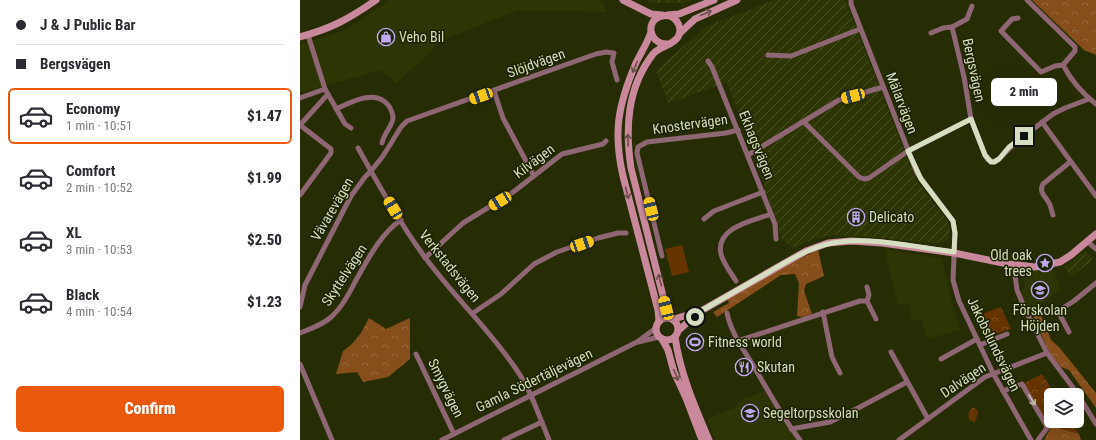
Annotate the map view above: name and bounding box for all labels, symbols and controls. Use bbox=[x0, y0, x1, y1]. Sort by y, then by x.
one-way arrow bbox=[700, 9, 712, 16]
text: J & J Public Bar bbox=[40, 16, 135, 34]
shop icon: Veho Bil bbox=[376, 27, 396, 47]
place label: Veho Bil bbox=[399, 29, 444, 45]
street label: Bergsvägen bbox=[959, 37, 989, 103]
street label: Slöjdvägen bbox=[505, 45, 567, 81]
text: Bergsvägen bbox=[40, 55, 111, 73]
one-way arrow bbox=[630, 60, 638, 72]
street label: Mälarvägen bbox=[883, 70, 921, 136]
callout: 2 min bbox=[991, 78, 1057, 106]
text: 2 min bbox=[1010, 84, 1038, 99]
car bbox=[468, 86, 494, 106]
car bbox=[840, 87, 866, 105]
icon: car bbox=[18, 98, 54, 134]
text: Economy bbox=[66, 100, 120, 118]
text: $1.47 bbox=[247, 107, 282, 125]
street label: Ekhagsvägen bbox=[736, 108, 778, 182]
street label: Knostervägen bbox=[651, 111, 729, 137]
text: 1 min · 10:51 bbox=[66, 118, 132, 133]
route end bbox=[1015, 127, 1033, 145]
one-way arrow bbox=[624, 134, 632, 147]
street label: Kilvägen bbox=[510, 140, 558, 182]
icon: car bbox=[18, 160, 54, 196]
text: Comfort bbox=[66, 162, 115, 180]
text: $1.99 bbox=[247, 169, 282, 187]
street label: Vävarevägen bbox=[308, 175, 356, 243]
text: 2 min · 10:52 bbox=[66, 180, 132, 195]
one-way arrow bbox=[624, 186, 631, 199]
car bbox=[487, 190, 513, 212]
car bbox=[382, 195, 404, 221]
car bbox=[642, 196, 660, 222]
building icon: Delicato bbox=[846, 207, 866, 227]
place label: Delicato bbox=[869, 209, 914, 225]
icon: car bbox=[18, 222, 54, 258]
text: XL bbox=[66, 224, 82, 242]
street label: Verkstadsvägen bbox=[416, 227, 484, 305]
text: $2.50 bbox=[247, 231, 282, 249]
car bbox=[569, 234, 595, 254]
street label: Skyttelvägen bbox=[318, 241, 370, 309]
text: 3 min · 10:53 bbox=[66, 242, 132, 257]
place label: Old oak trees bbox=[990, 247, 1033, 279]
place icon: Old oak trees bbox=[1035, 253, 1055, 273]
one-way arrow bbox=[655, 274, 663, 287]
school or university icon: Förskolan Höjden bbox=[1030, 280, 1050, 300]
icon: car bbox=[18, 284, 54, 320]
text: Black bbox=[66, 286, 99, 304]
text: $1.23 bbox=[247, 293, 282, 311]
street label: Jakobslundsvägen bbox=[964, 294, 1024, 394]
car bbox=[657, 295, 675, 321]
place label: Förskolan Höjden bbox=[1013, 302, 1067, 334]
text: 4 min · 10:54 bbox=[66, 304, 132, 319]
route start bbox=[686, 308, 704, 326]
sports icon: Fitness world bbox=[685, 332, 705, 352]
place label: Fitness world bbox=[708, 334, 782, 350]
street label: Gamla Södertäljevägen bbox=[473, 345, 595, 415]
street label: Smygvägen bbox=[425, 356, 467, 420]
restaurant icon: Skutan bbox=[734, 357, 754, 377]
place label: Skutan bbox=[757, 359, 795, 375]
street label: Dalvägen bbox=[937, 359, 989, 401]
one-way arrow bbox=[673, 369, 680, 381]
button: Confirm bbox=[16, 386, 284, 432]
map controls bbox=[1044, 388, 1084, 428]
button: layers bbox=[1044, 388, 1084, 428]
one-way arrow bbox=[1028, 394, 1036, 406]
school or university icon: Segeltorpsskolan bbox=[740, 403, 760, 423]
place label: Segeltorpsskolan bbox=[763, 405, 859, 421]

